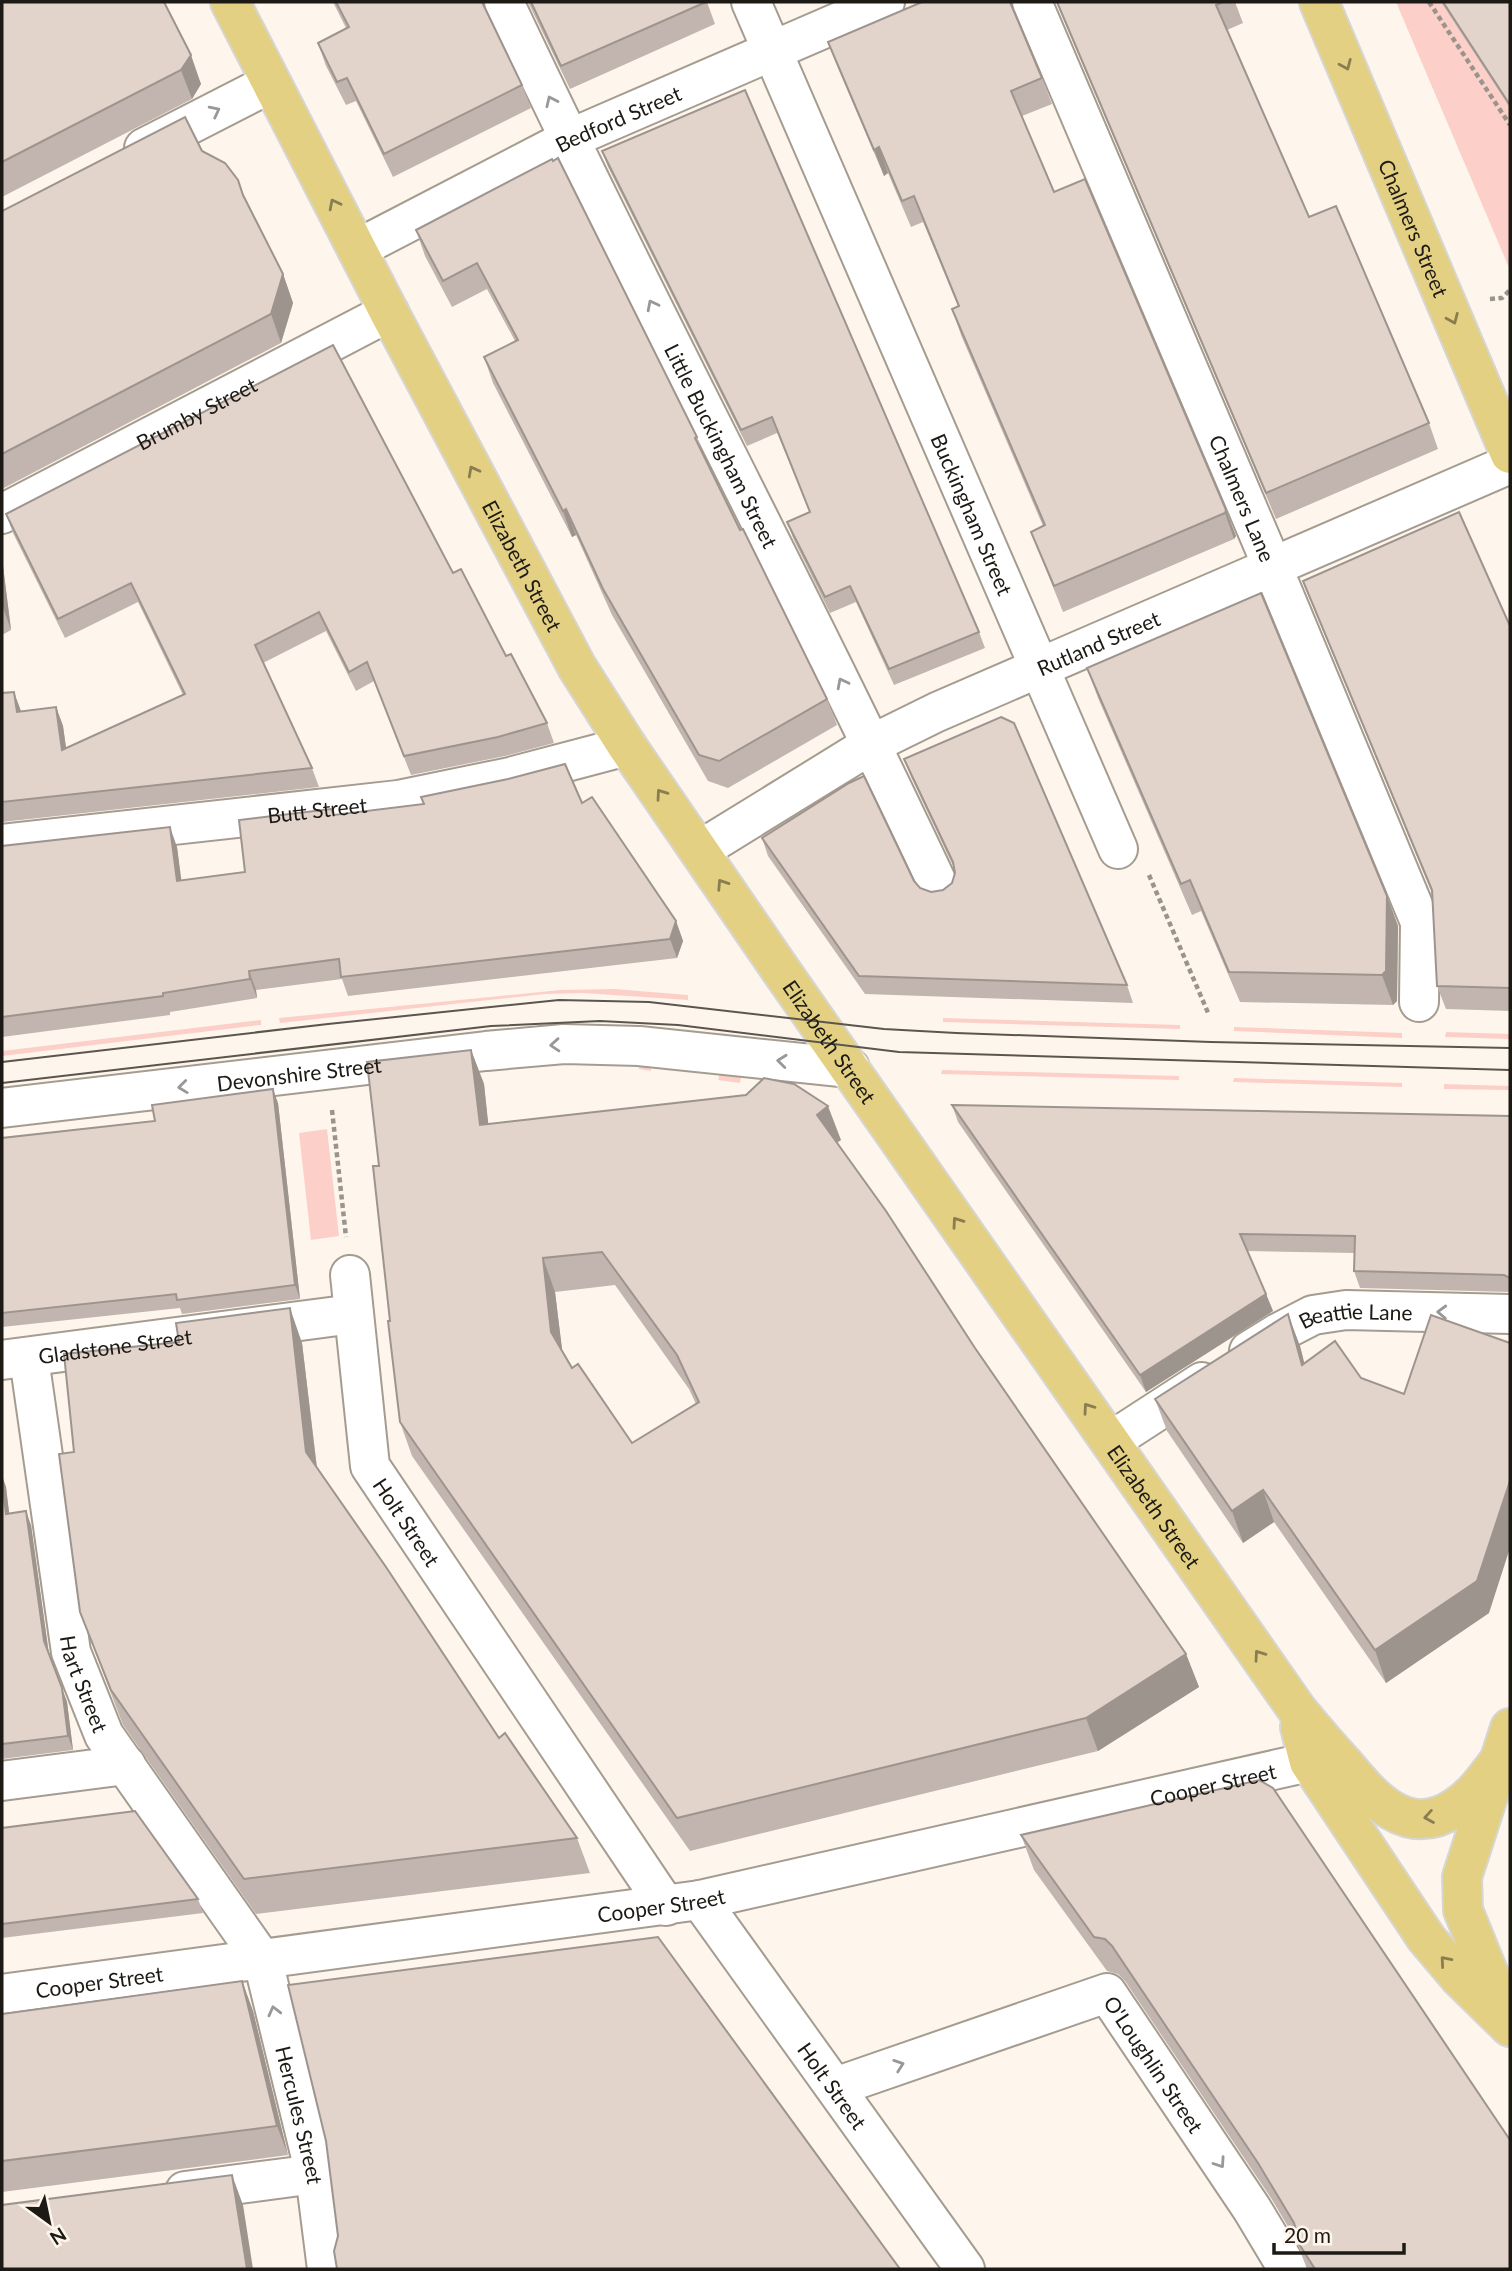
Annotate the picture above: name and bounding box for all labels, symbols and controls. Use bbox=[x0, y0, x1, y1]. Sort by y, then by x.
one-way arrow bbox=[1337, 58, 1351, 70]
street label: Bedford Street bbox=[551, 79, 685, 157]
one-way arrow bbox=[545, 96, 559, 108]
one-way arrow bbox=[208, 106, 220, 120]
street label: Chalmers Street bbox=[1374, 155, 1455, 301]
one-way arrow bbox=[329, 199, 342, 211]
one-way arrow bbox=[646, 300, 660, 312]
one-way arrow bbox=[1445, 312, 1459, 325]
street label: Little Buckingham Street bbox=[660, 339, 784, 552]
street label: Brumby Street bbox=[132, 371, 261, 454]
street label: Buckingham Street bbox=[927, 429, 1019, 599]
street label: Chalmers Lane bbox=[1205, 431, 1281, 565]
one-way arrow bbox=[468, 466, 482, 478]
street label: Elizabeth Street bbox=[478, 495, 568, 635]
street label: Rutland Street bbox=[1033, 604, 1164, 680]
one-way arrow bbox=[836, 678, 850, 690]
one-way arrow bbox=[656, 789, 669, 802]
street label: Butt Street bbox=[266, 791, 369, 827]
one-way arrow bbox=[717, 879, 730, 892]
street label: Elizabeth Street bbox=[779, 975, 882, 1108]
one-way arrow bbox=[549, 1037, 560, 1052]
street label: Devonshire Street bbox=[215, 1051, 383, 1095]
one-way arrow bbox=[776, 1054, 787, 1069]
one-way arrow bbox=[177, 1079, 189, 1094]
one-way arrow bbox=[953, 1217, 965, 1230]
street label: Beattie Lane bbox=[1294, 1297, 1413, 1333]
one-way arrow bbox=[1436, 1305, 1447, 1320]
street label: Gladstone Street bbox=[37, 1323, 194, 1368]
one-way arrow bbox=[1084, 1403, 1096, 1416]
street label: Elizabeth Street bbox=[1103, 1440, 1207, 1573]
street label: Holt Street bbox=[369, 1473, 446, 1571]
street label: Hart Street bbox=[56, 1633, 114, 1736]
one-way arrow bbox=[1255, 1650, 1267, 1663]
street label: Cooper Street bbox=[1147, 1757, 1279, 1810]
one-way arrow bbox=[1423, 1808, 1435, 1823]
street label: Cooper Street bbox=[596, 1882, 728, 1926]
one-way arrow bbox=[1441, 1957, 1453, 1970]
street label: Cooper Street bbox=[34, 1960, 165, 2002]
street label: O'Loughlin Street bbox=[1100, 1990, 1210, 2137]
one-way arrow bbox=[268, 2005, 282, 2017]
street label: Holt Street bbox=[793, 2037, 873, 2134]
street label: Hercules Street bbox=[272, 2043, 329, 2186]
one-way arrow bbox=[893, 2059, 905, 2073]
one-way arrow bbox=[1212, 2155, 1225, 2168]
north arrow bbox=[14, 2187, 84, 2257]
scale bar bbox=[1274, 2212, 1404, 2256]
text: 20 m bbox=[1284, 2222, 1331, 2247]
text: N bbox=[46, 2223, 71, 2250]

